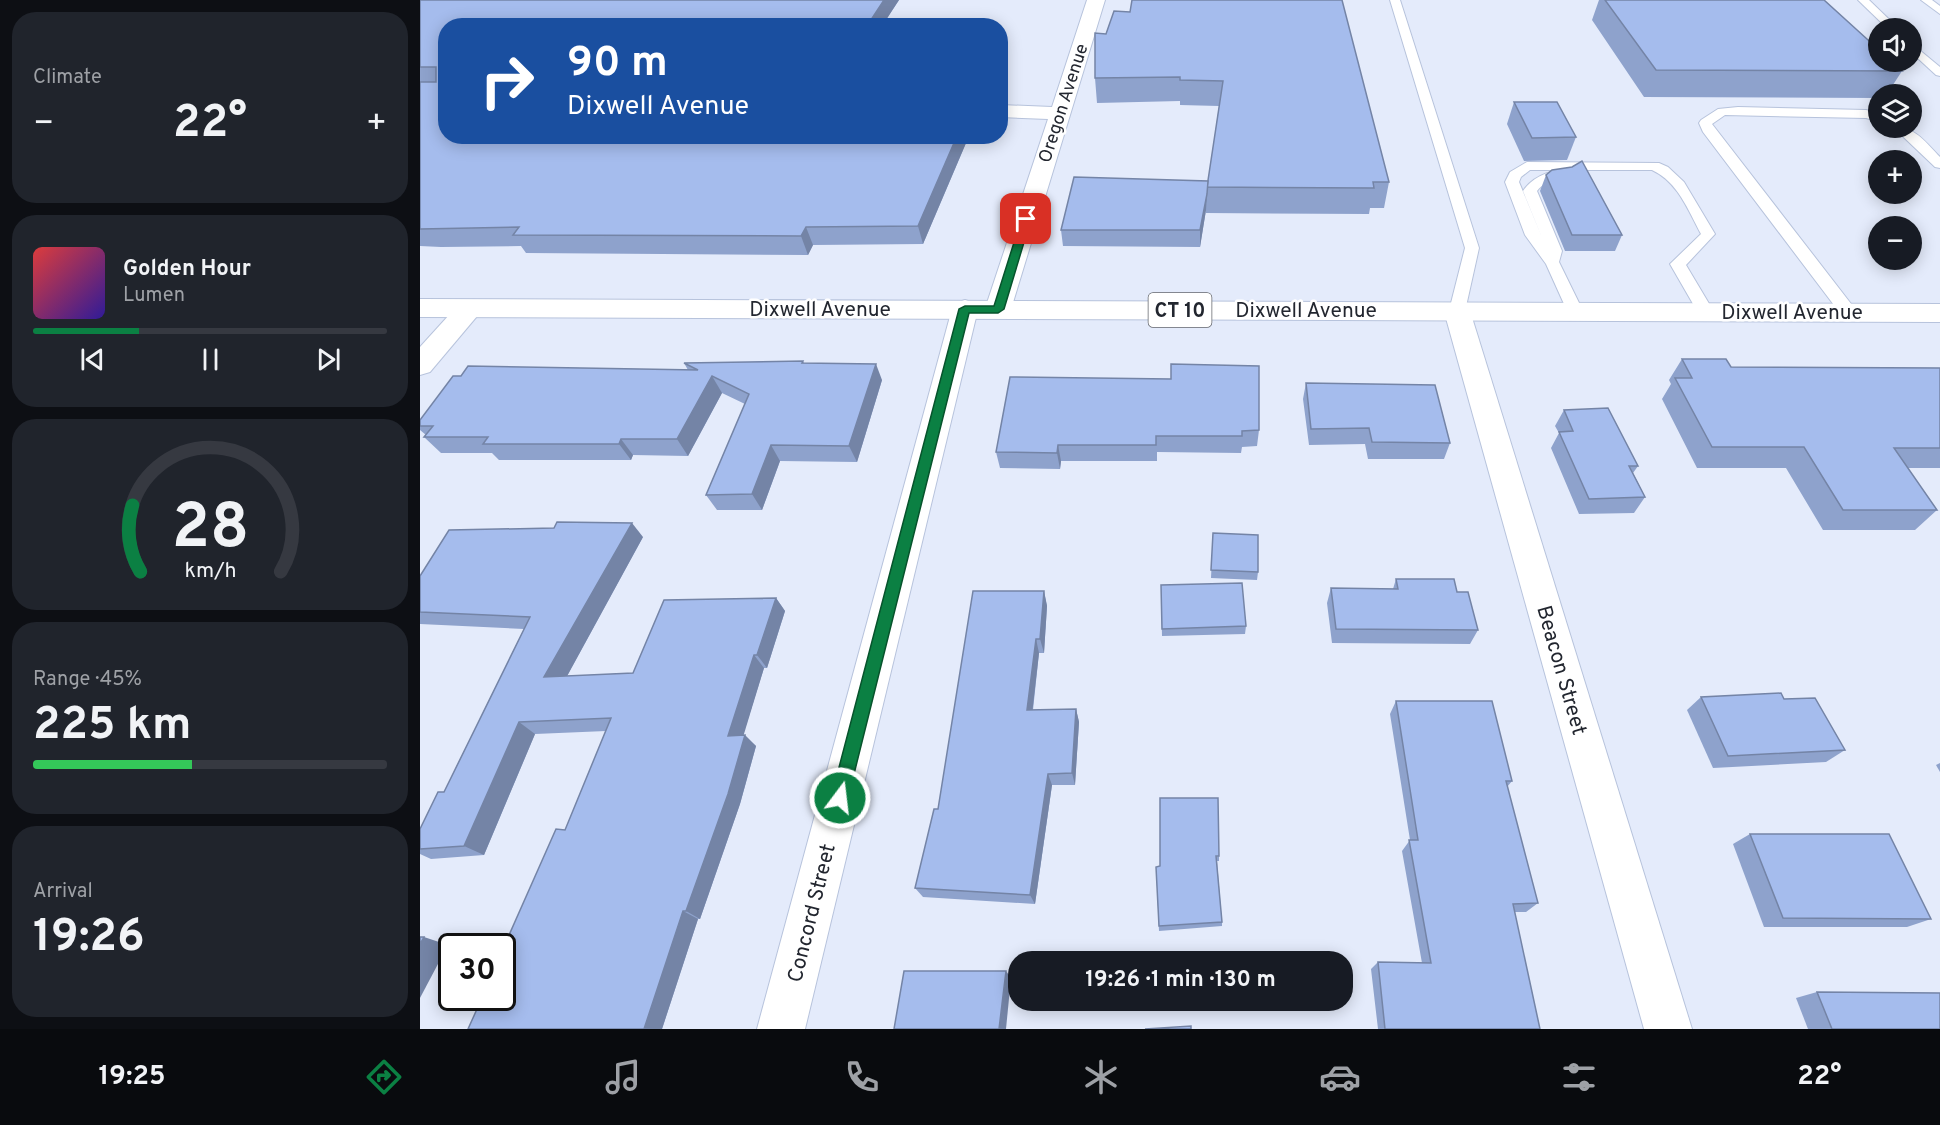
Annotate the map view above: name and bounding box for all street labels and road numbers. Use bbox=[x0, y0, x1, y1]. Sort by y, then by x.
street label: Oregon Avenue bbox=[1034, 41, 1094, 166]
road number: CT 10 bbox=[1148, 293, 1212, 327]
street label: Dixwell Avenue bbox=[749, 297, 891, 324]
street label: Dixwell Avenue bbox=[1235, 298, 1377, 325]
street label: Dixwell Avenue bbox=[1721, 300, 1863, 327]
street label: Beacon Street bbox=[1529, 603, 1592, 738]
street label: Concord Street bbox=[782, 841, 843, 985]

